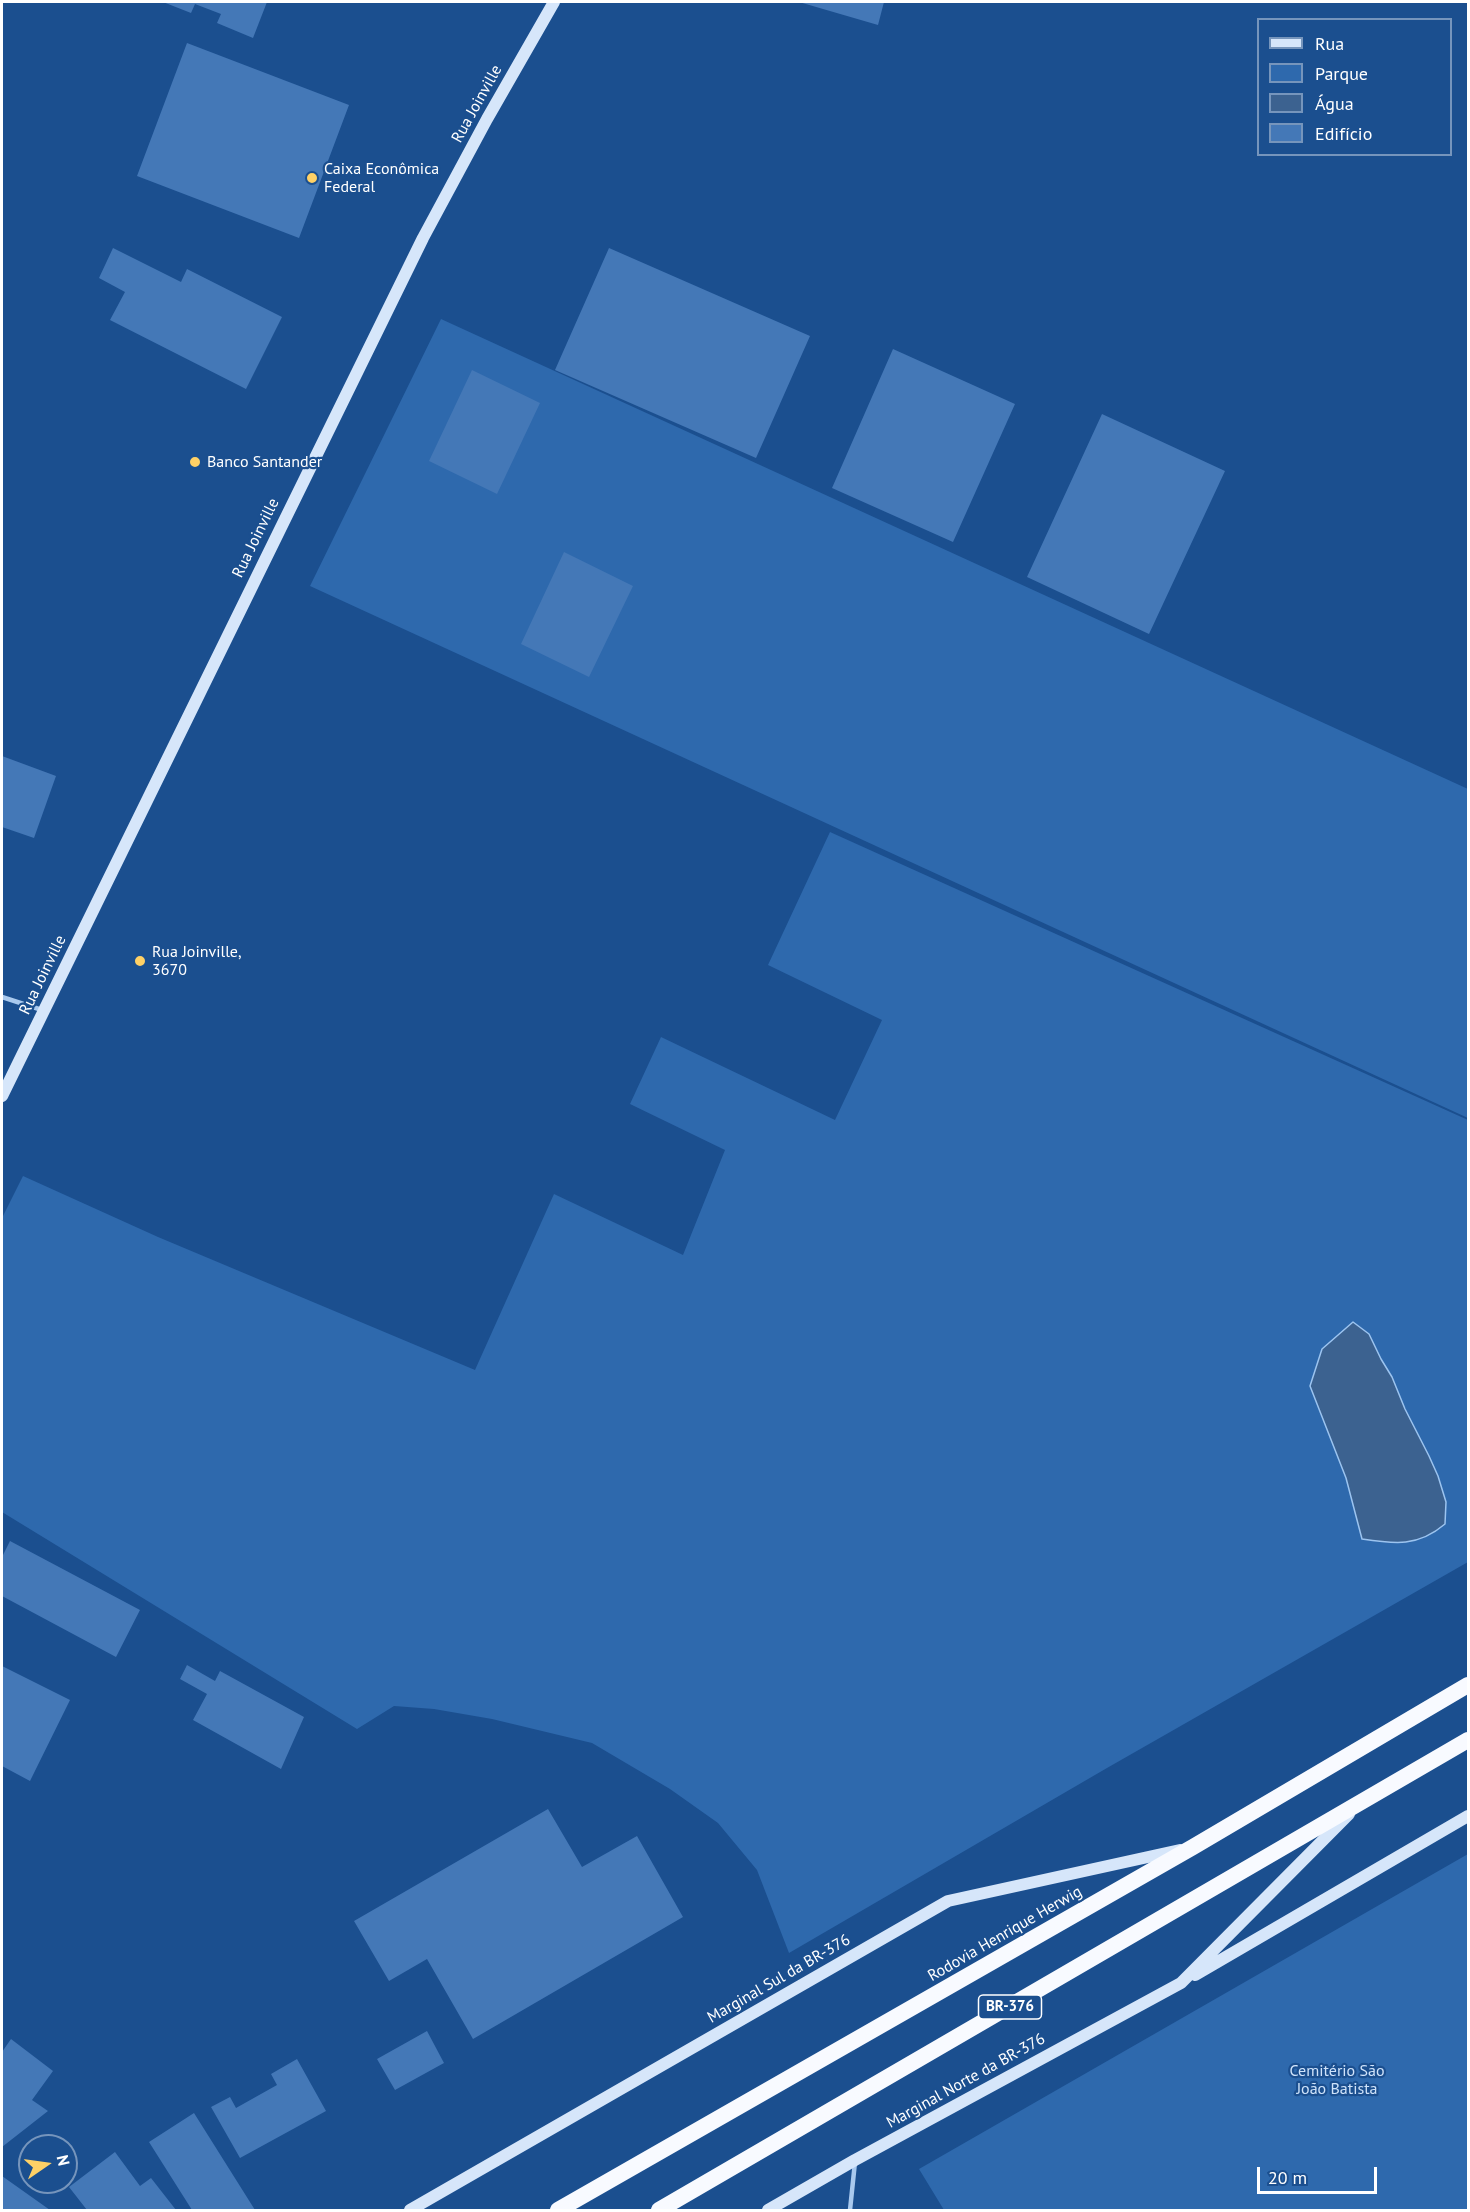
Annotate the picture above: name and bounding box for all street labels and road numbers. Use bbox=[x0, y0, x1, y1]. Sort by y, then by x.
street label: Rua Joinville bbox=[448, 62, 506, 146]
street label: Rua Joinville bbox=[229, 495, 283, 581]
street label: Rua Joinville bbox=[16, 932, 70, 1018]
street label: Rodovia Henrique Herwig bbox=[925, 1882, 1085, 1986]
street label: Marginal Sul da BR-376 bbox=[704, 1930, 854, 2028]
road number: BR-376 bbox=[978, 1995, 1042, 2019]
street label: Marginal Norte da BR-376 bbox=[883, 2029, 1049, 2133]

